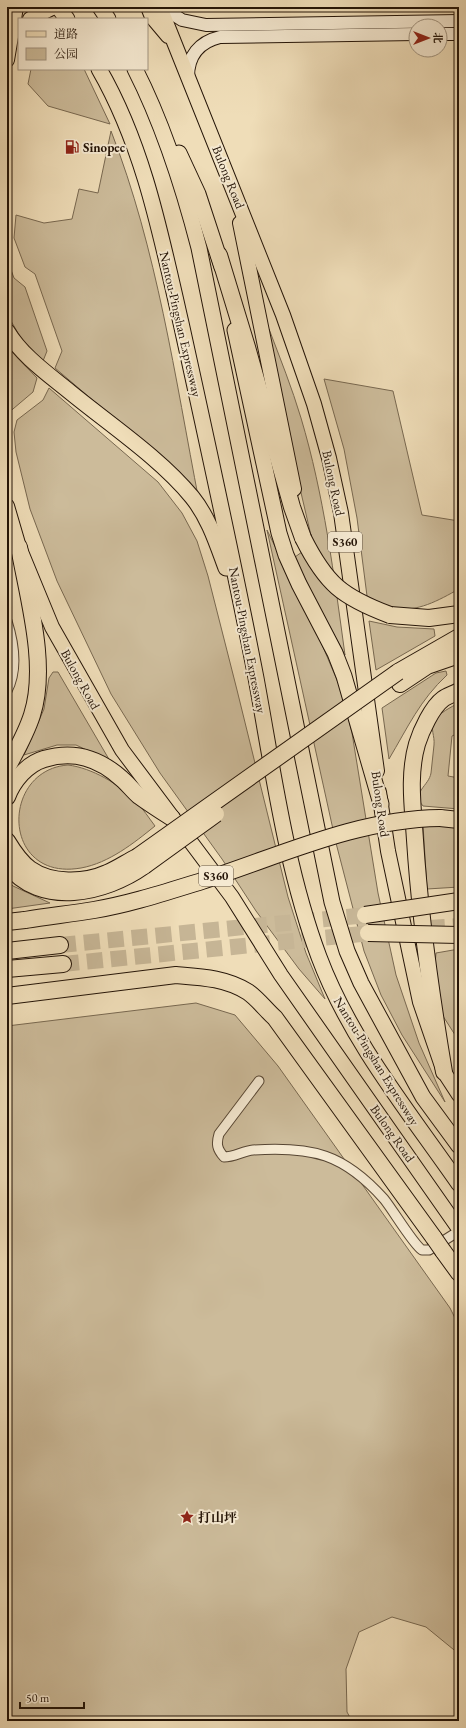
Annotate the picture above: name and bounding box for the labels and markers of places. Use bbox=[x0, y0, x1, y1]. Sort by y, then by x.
fuel station icon: Sinopec bbox=[64, 139, 80, 155]
place label: Sinopec bbox=[83, 139, 126, 156]
place icon: 打山坪 bbox=[179, 1509, 195, 1525]
place label: 打山坪 bbox=[198, 1509, 237, 1526]

